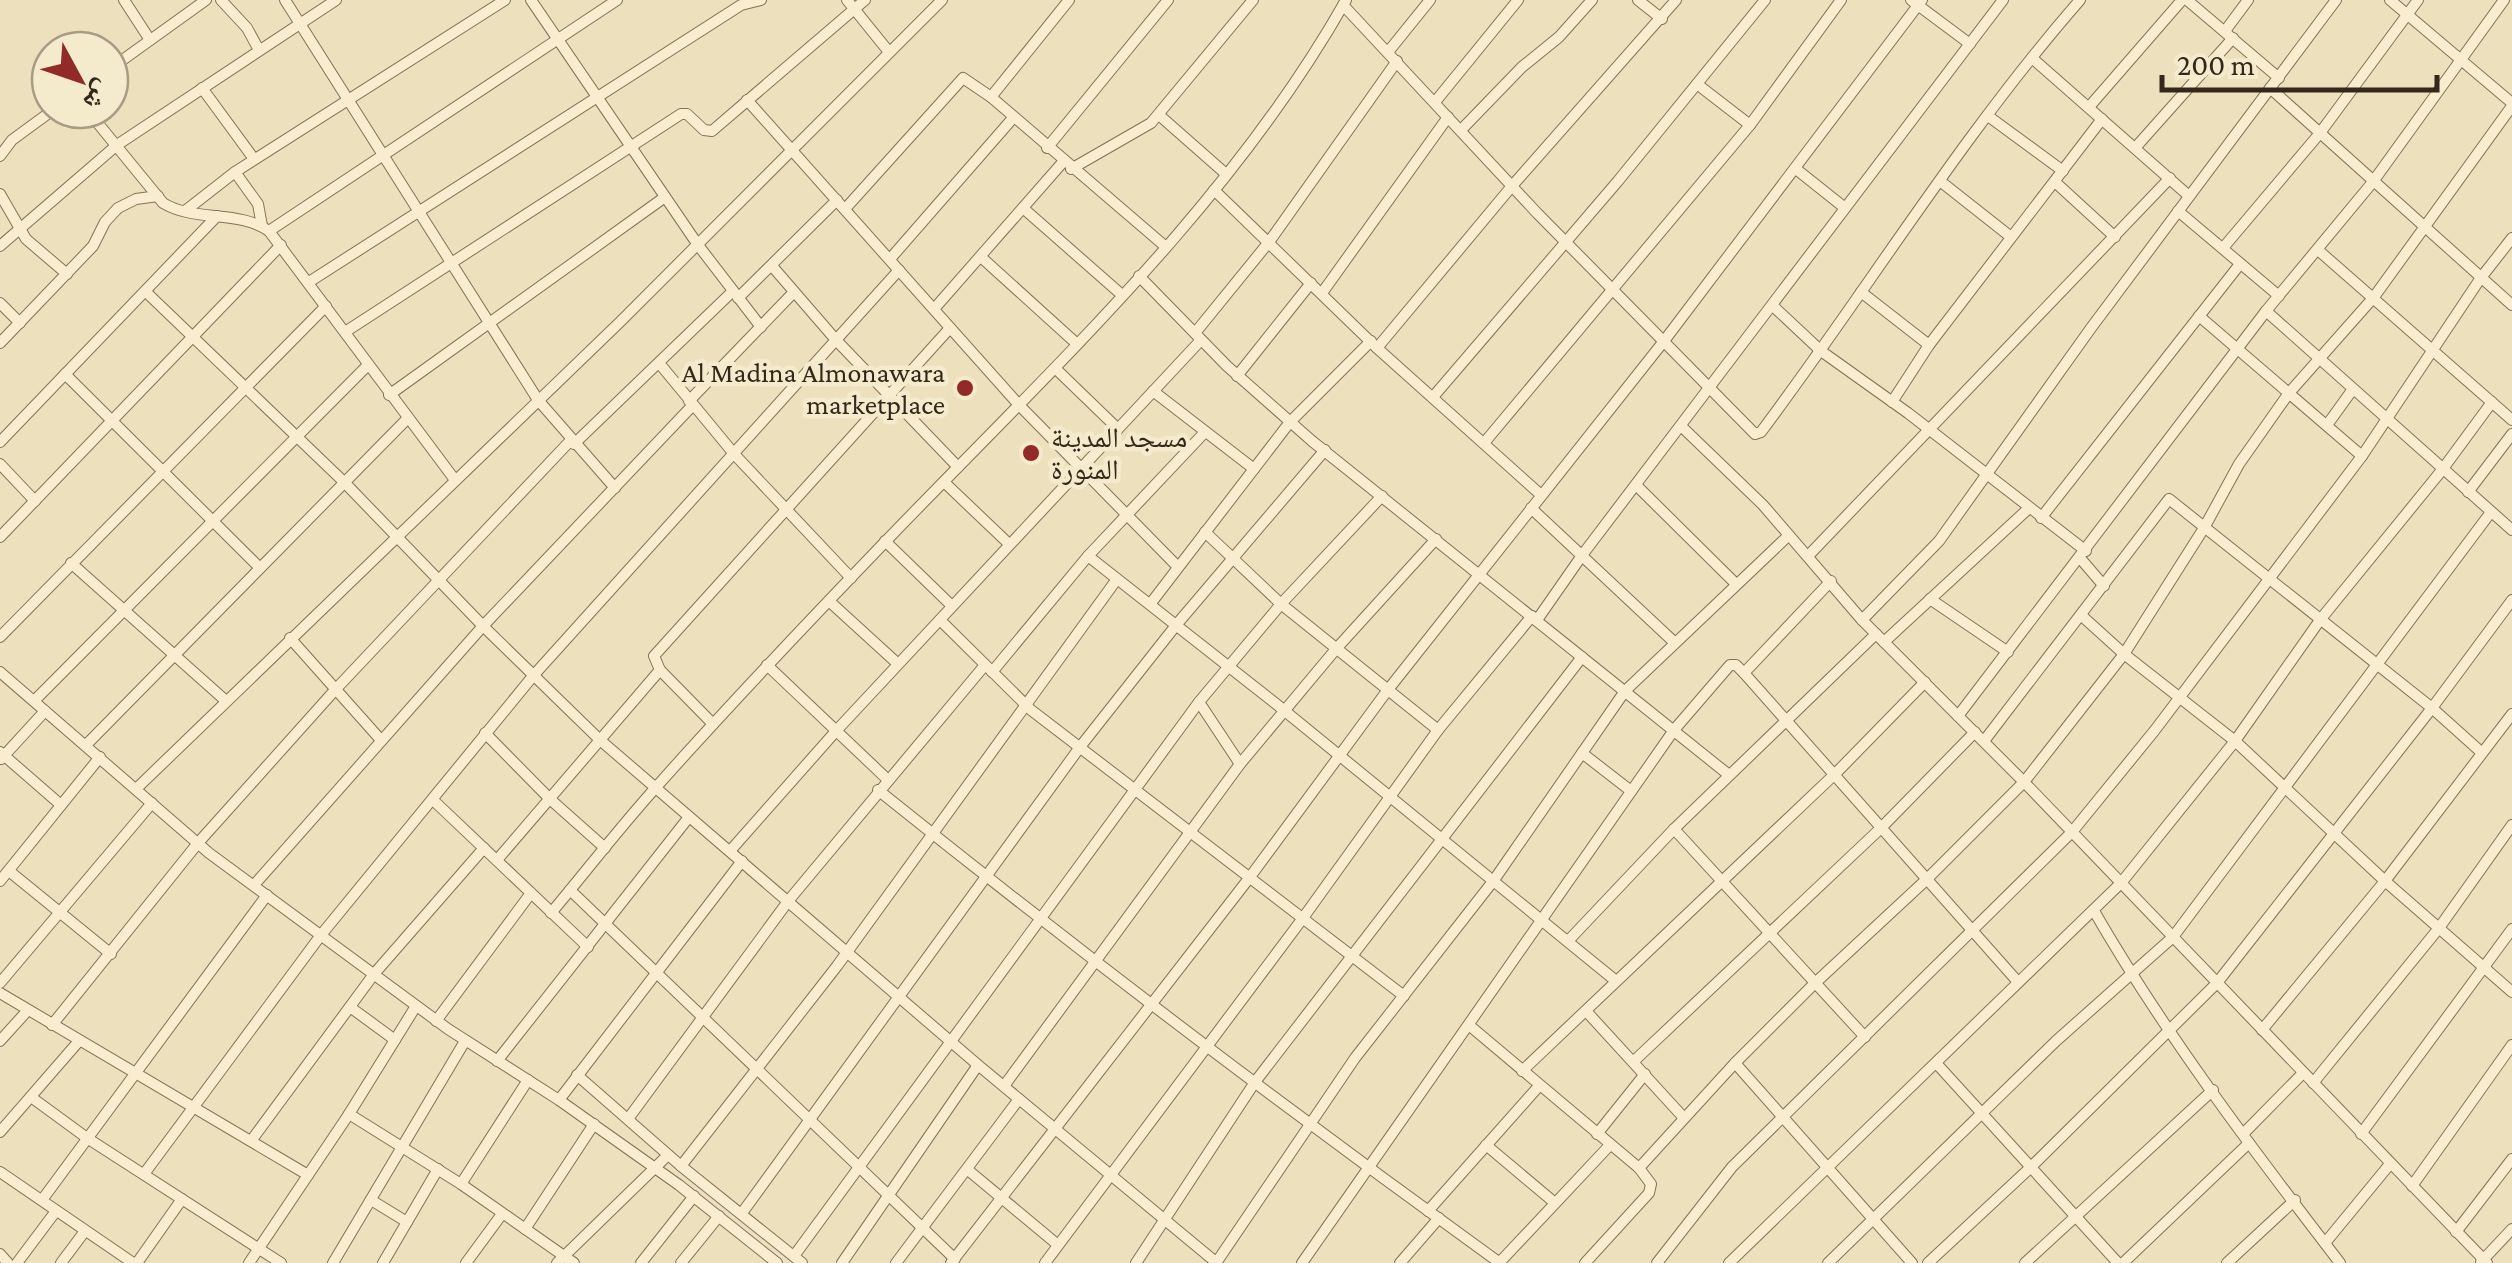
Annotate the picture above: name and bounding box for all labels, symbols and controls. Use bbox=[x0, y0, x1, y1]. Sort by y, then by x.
north arrow bbox=[30, 30, 130, 130]
scale bar bbox=[2162, 30, 2437, 92]
text: 200 m bbox=[2177, 48, 2255, 81]
text: ش bbox=[77, 74, 120, 117]
place label: Al Madina Almonawara marketplace bbox=[682, 357, 945, 420]
marker: Al Madina Almonawara marketplace bbox=[954, 377, 976, 399]
place label: مسجد المدينة المنورة bbox=[1051, 422, 1187, 485]
marker: مسجد المدينة المنورة bbox=[1020, 442, 1042, 464]

